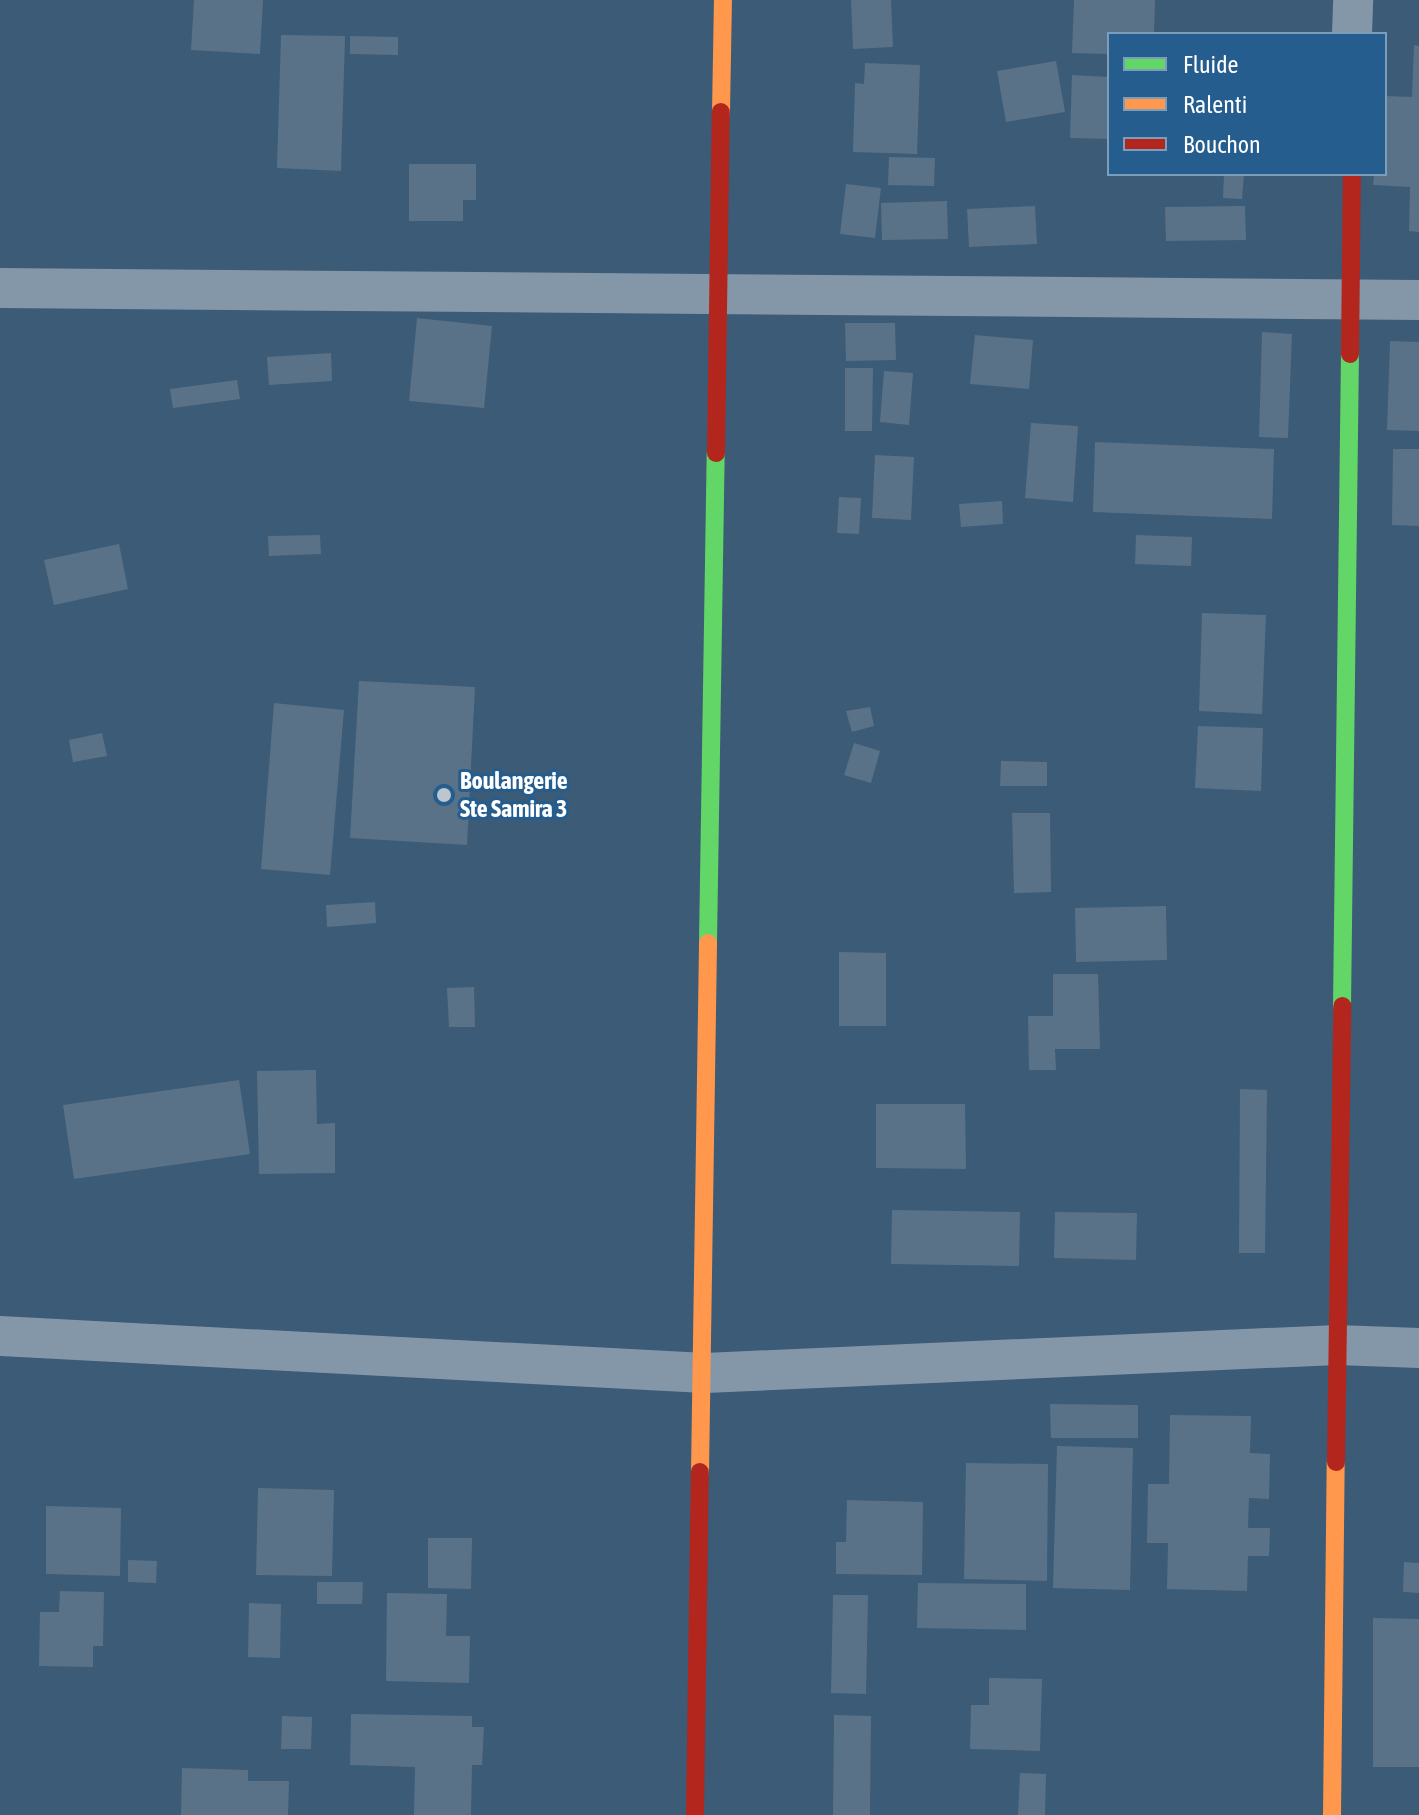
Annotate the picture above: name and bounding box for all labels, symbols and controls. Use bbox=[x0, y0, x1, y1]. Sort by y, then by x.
legend bbox=[1107, 32, 1387, 176]
text: Fluide bbox=[1183, 51, 1238, 78]
text: Ralenti bbox=[1183, 91, 1247, 118]
text: Bouchon bbox=[1183, 131, 1261, 158]
place label: Boulangerie Ste Samira 3 bbox=[460, 767, 568, 823]
marker: Boulangerie Ste Samira 3 bbox=[435, 786, 453, 804]

